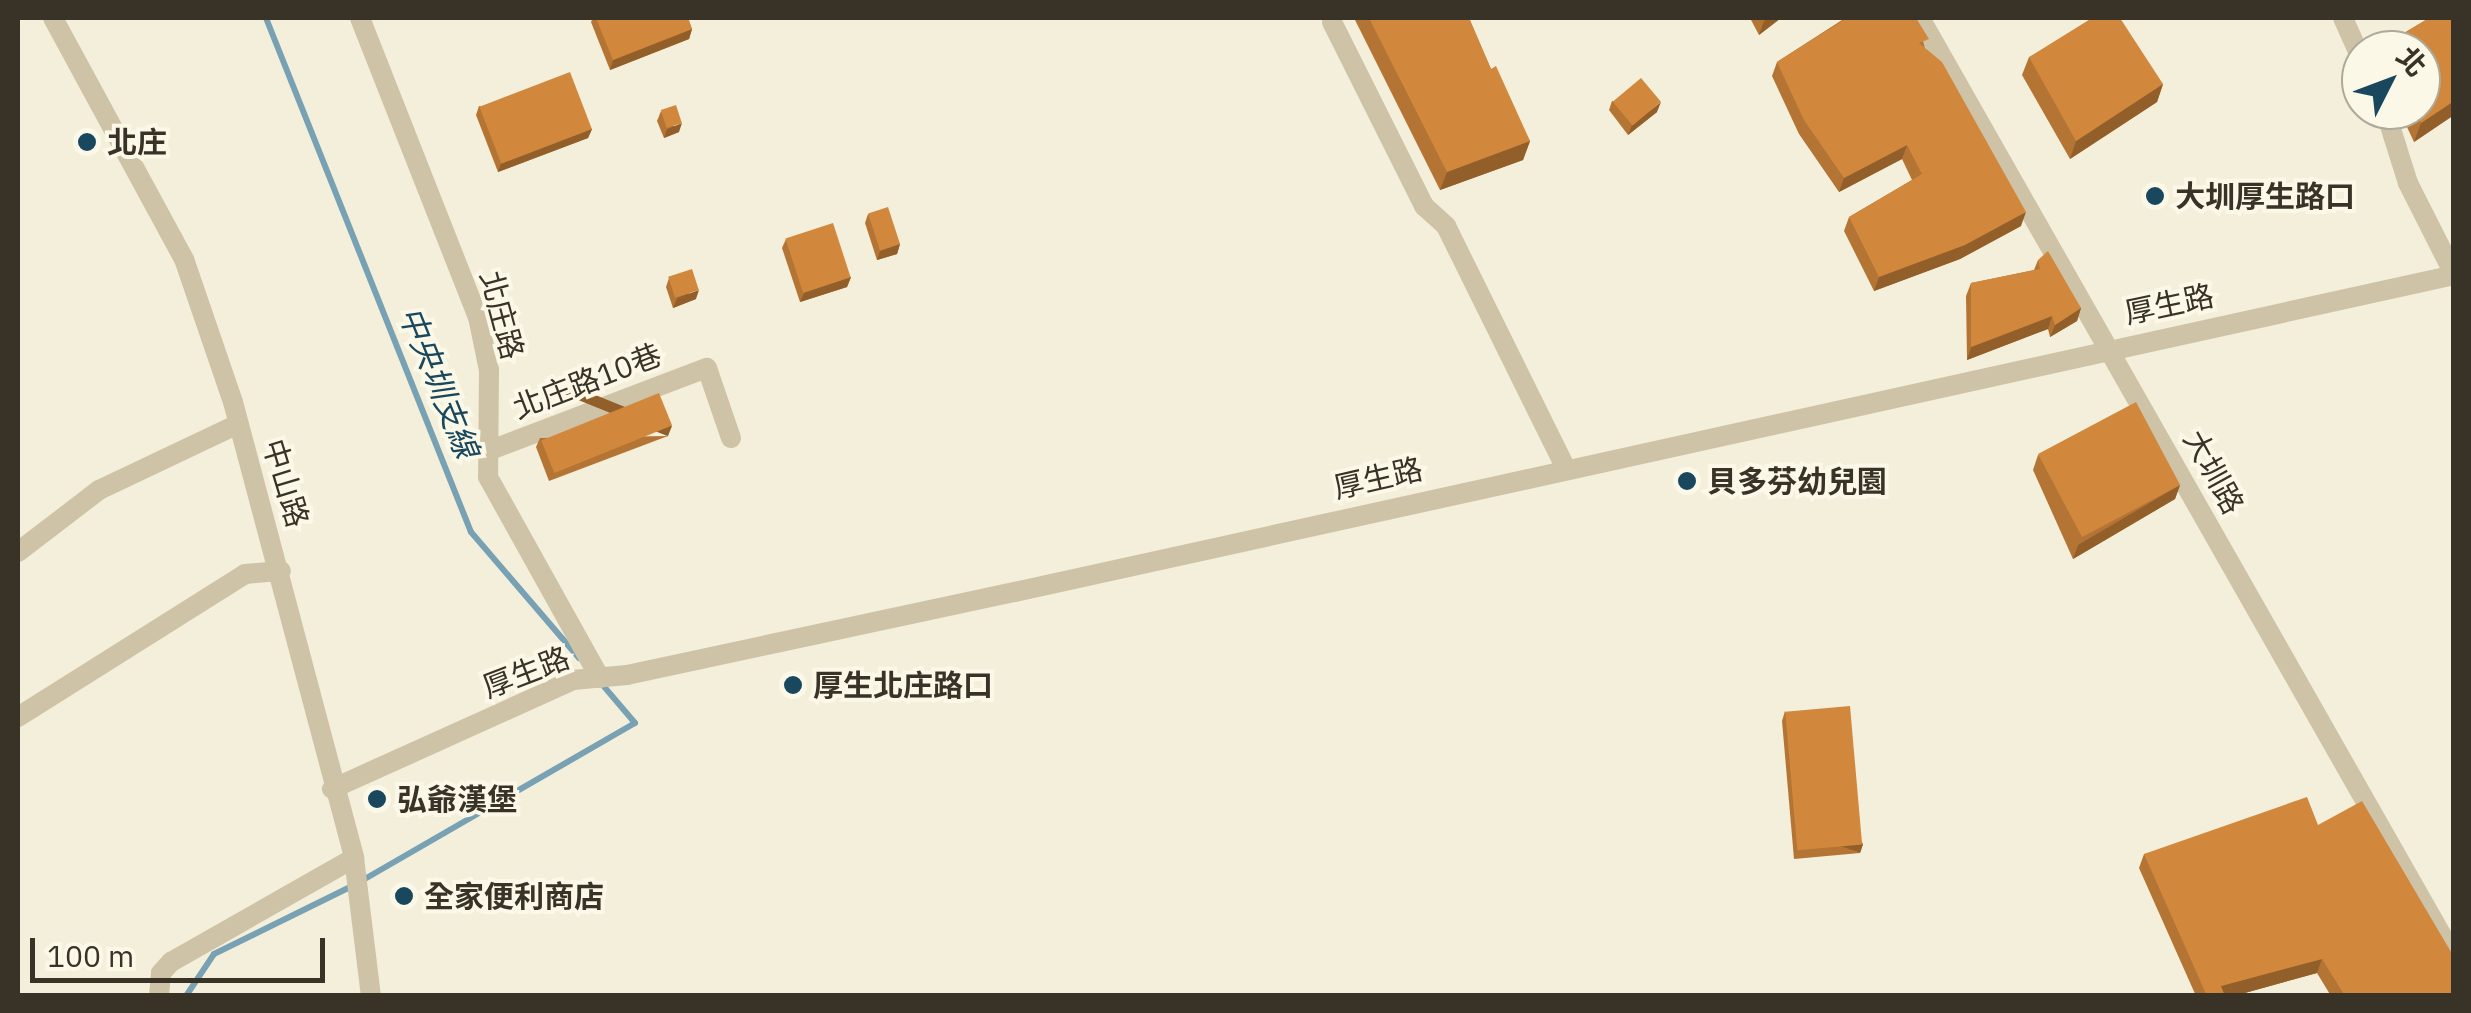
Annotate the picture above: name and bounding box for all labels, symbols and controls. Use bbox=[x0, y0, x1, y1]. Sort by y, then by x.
north arrow bbox=[2341, 30, 2441, 130]
text: 北 bbox=[2389, 38, 2435, 84]
place label: 北庄 bbox=[107, 124, 167, 160]
marker: 北庄 bbox=[76, 131, 98, 153]
place label: 大圳厚生路口 bbox=[2175, 178, 2355, 214]
marker: 大圳厚生路口 bbox=[2144, 185, 2166, 207]
street label: 北庄路 bbox=[473, 267, 531, 363]
street label: 厚生路 bbox=[2121, 277, 2217, 331]
water label: 中央圳支線 bbox=[391, 301, 487, 463]
street label: 北庄路10巷 bbox=[508, 336, 666, 426]
street label: 大圳路 bbox=[2176, 424, 2252, 520]
street label: 中山路 bbox=[256, 435, 316, 531]
street label: 厚生路 bbox=[1330, 450, 1426, 506]
place label: 貝多芬幼兒園 bbox=[1707, 463, 1887, 499]
marker: 貝多芬幼兒園 bbox=[1676, 470, 1698, 492]
street label: 厚生路 bbox=[478, 639, 574, 705]
place label: 厚生北庄路口 bbox=[813, 667, 993, 703]
marker: 厚生北庄路口 bbox=[782, 674, 804, 696]
place label: 弘爺漢堡 bbox=[397, 781, 517, 817]
marker: 弘爺漢堡 bbox=[366, 788, 388, 810]
place label: 全家便利商店 bbox=[424, 878, 604, 914]
marker: 全家便利商店 bbox=[393, 885, 415, 907]
scale bar bbox=[35, 918, 330, 980]
text: 100 m bbox=[47, 936, 134, 975]

